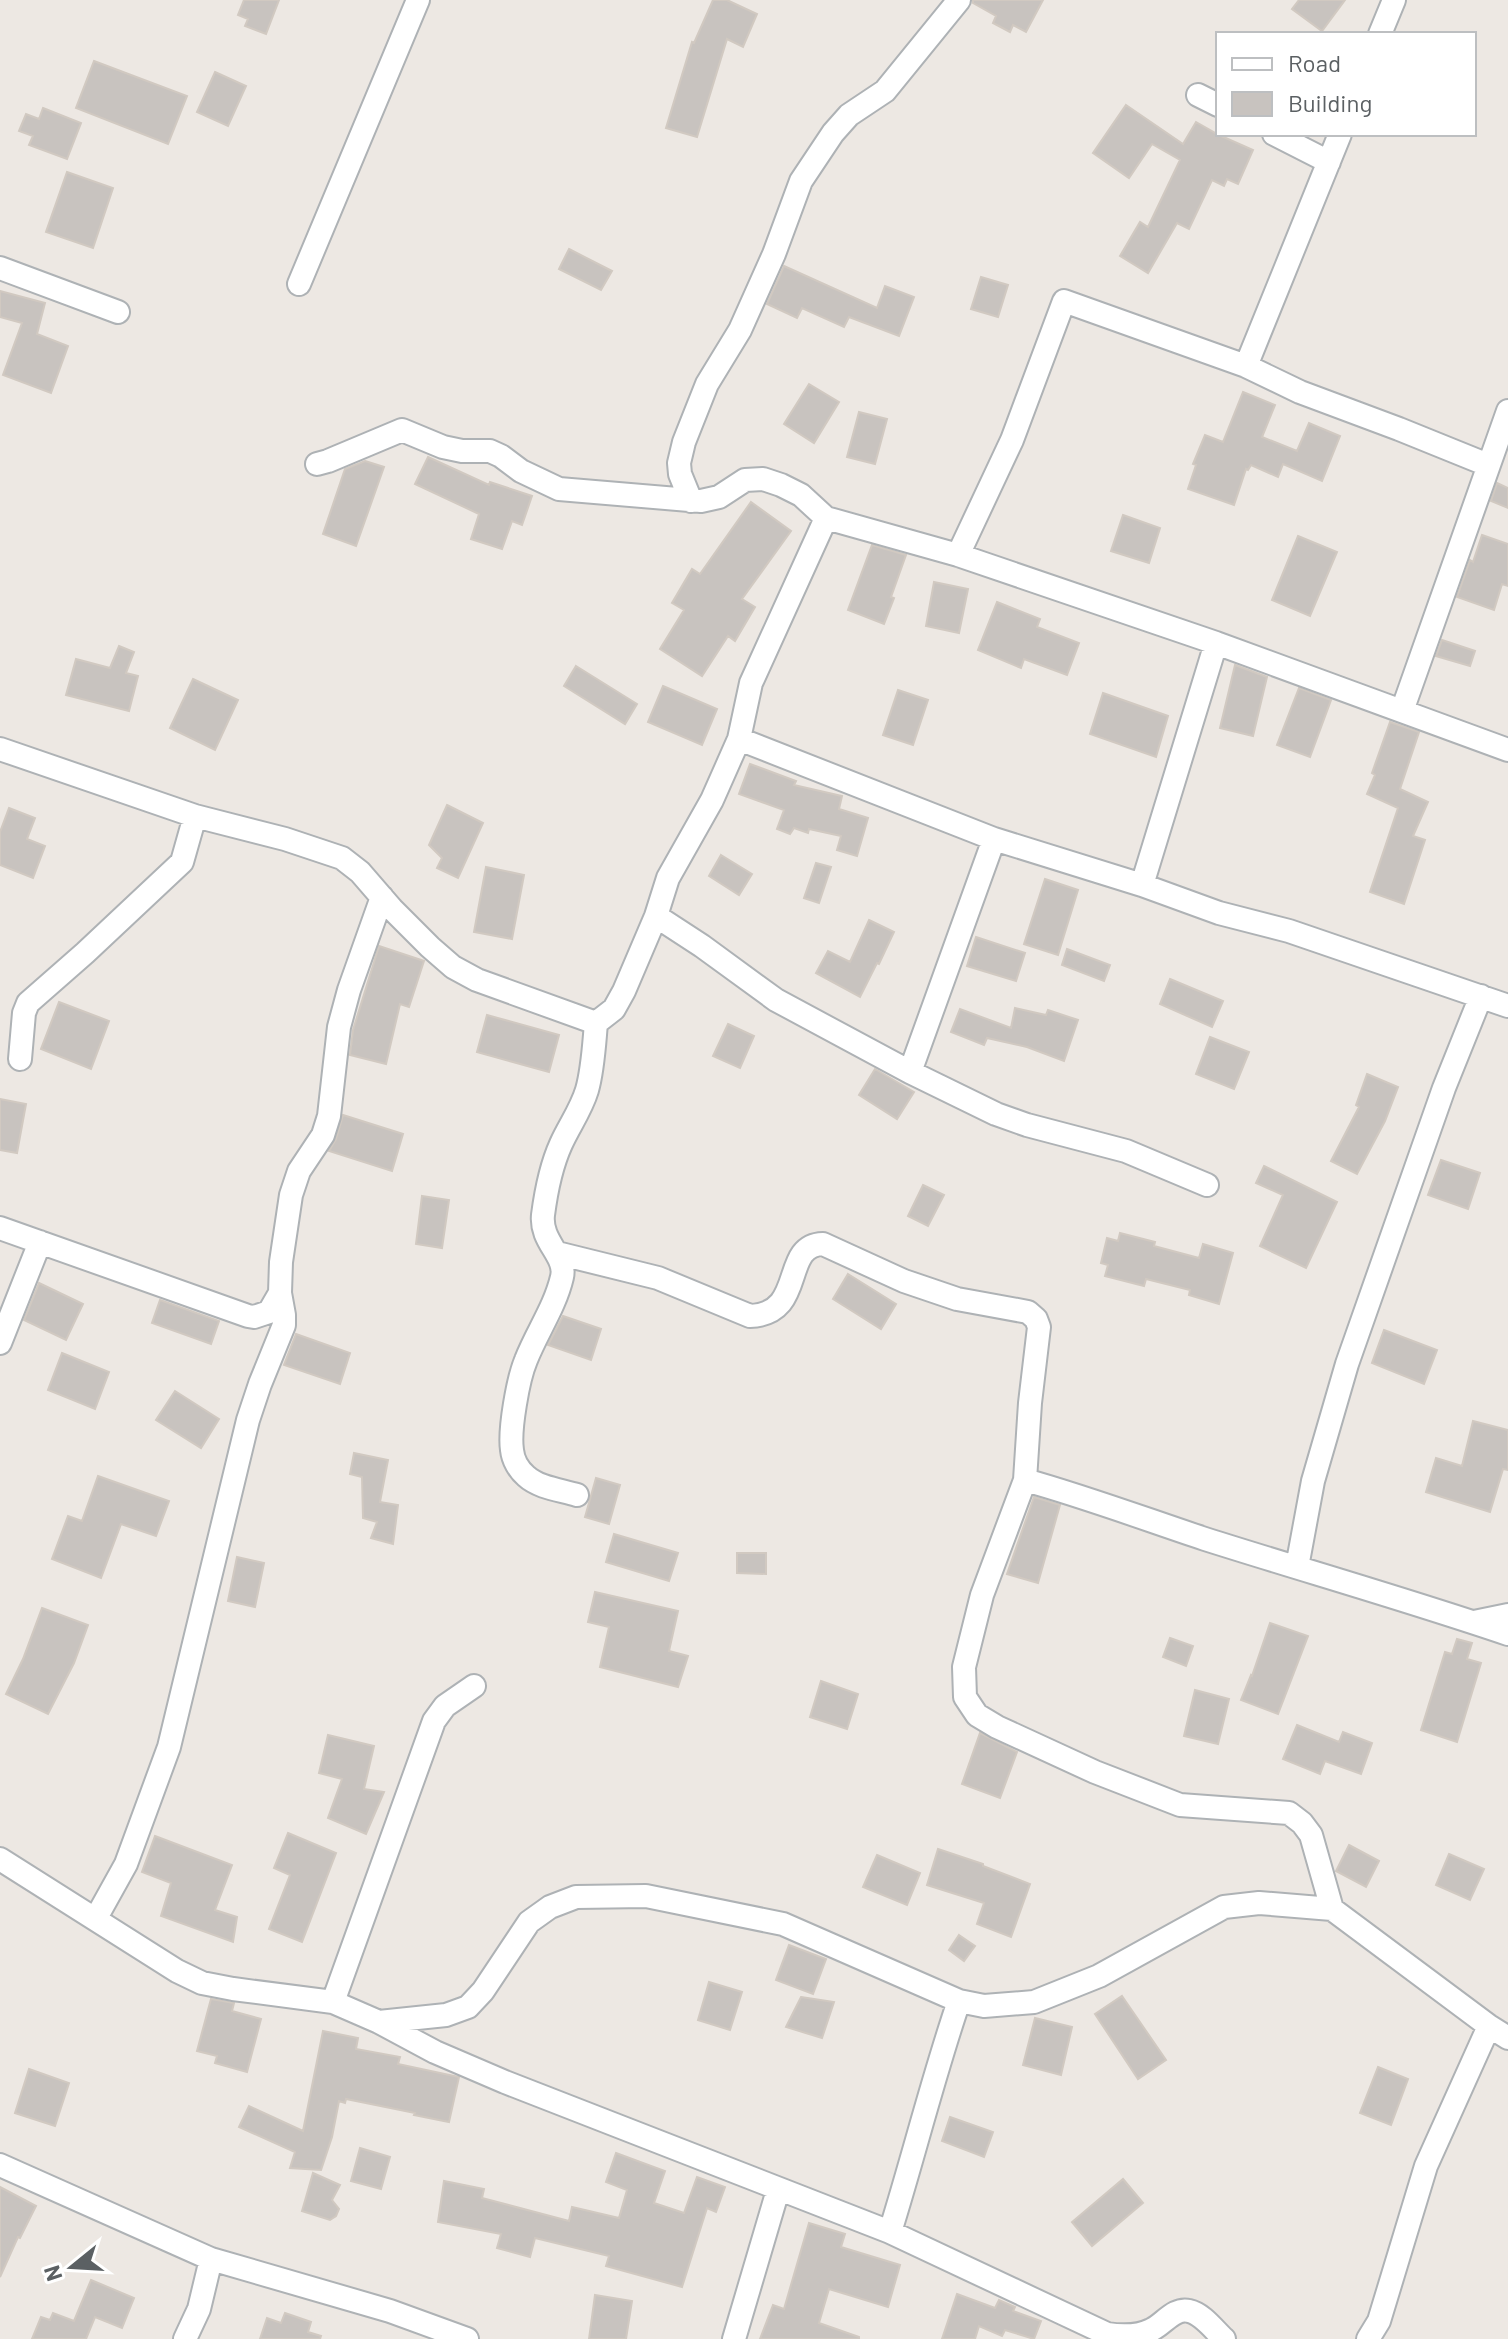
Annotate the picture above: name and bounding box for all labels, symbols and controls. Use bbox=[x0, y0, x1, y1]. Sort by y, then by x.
legend bbox=[1216, 32, 1476, 136]
text: Road bbox=[1288, 48, 1341, 77]
text: Building bbox=[1288, 88, 1372, 117]
north arrow bbox=[32, 2227, 112, 2307]
text: N bbox=[37, 2263, 67, 2284]

